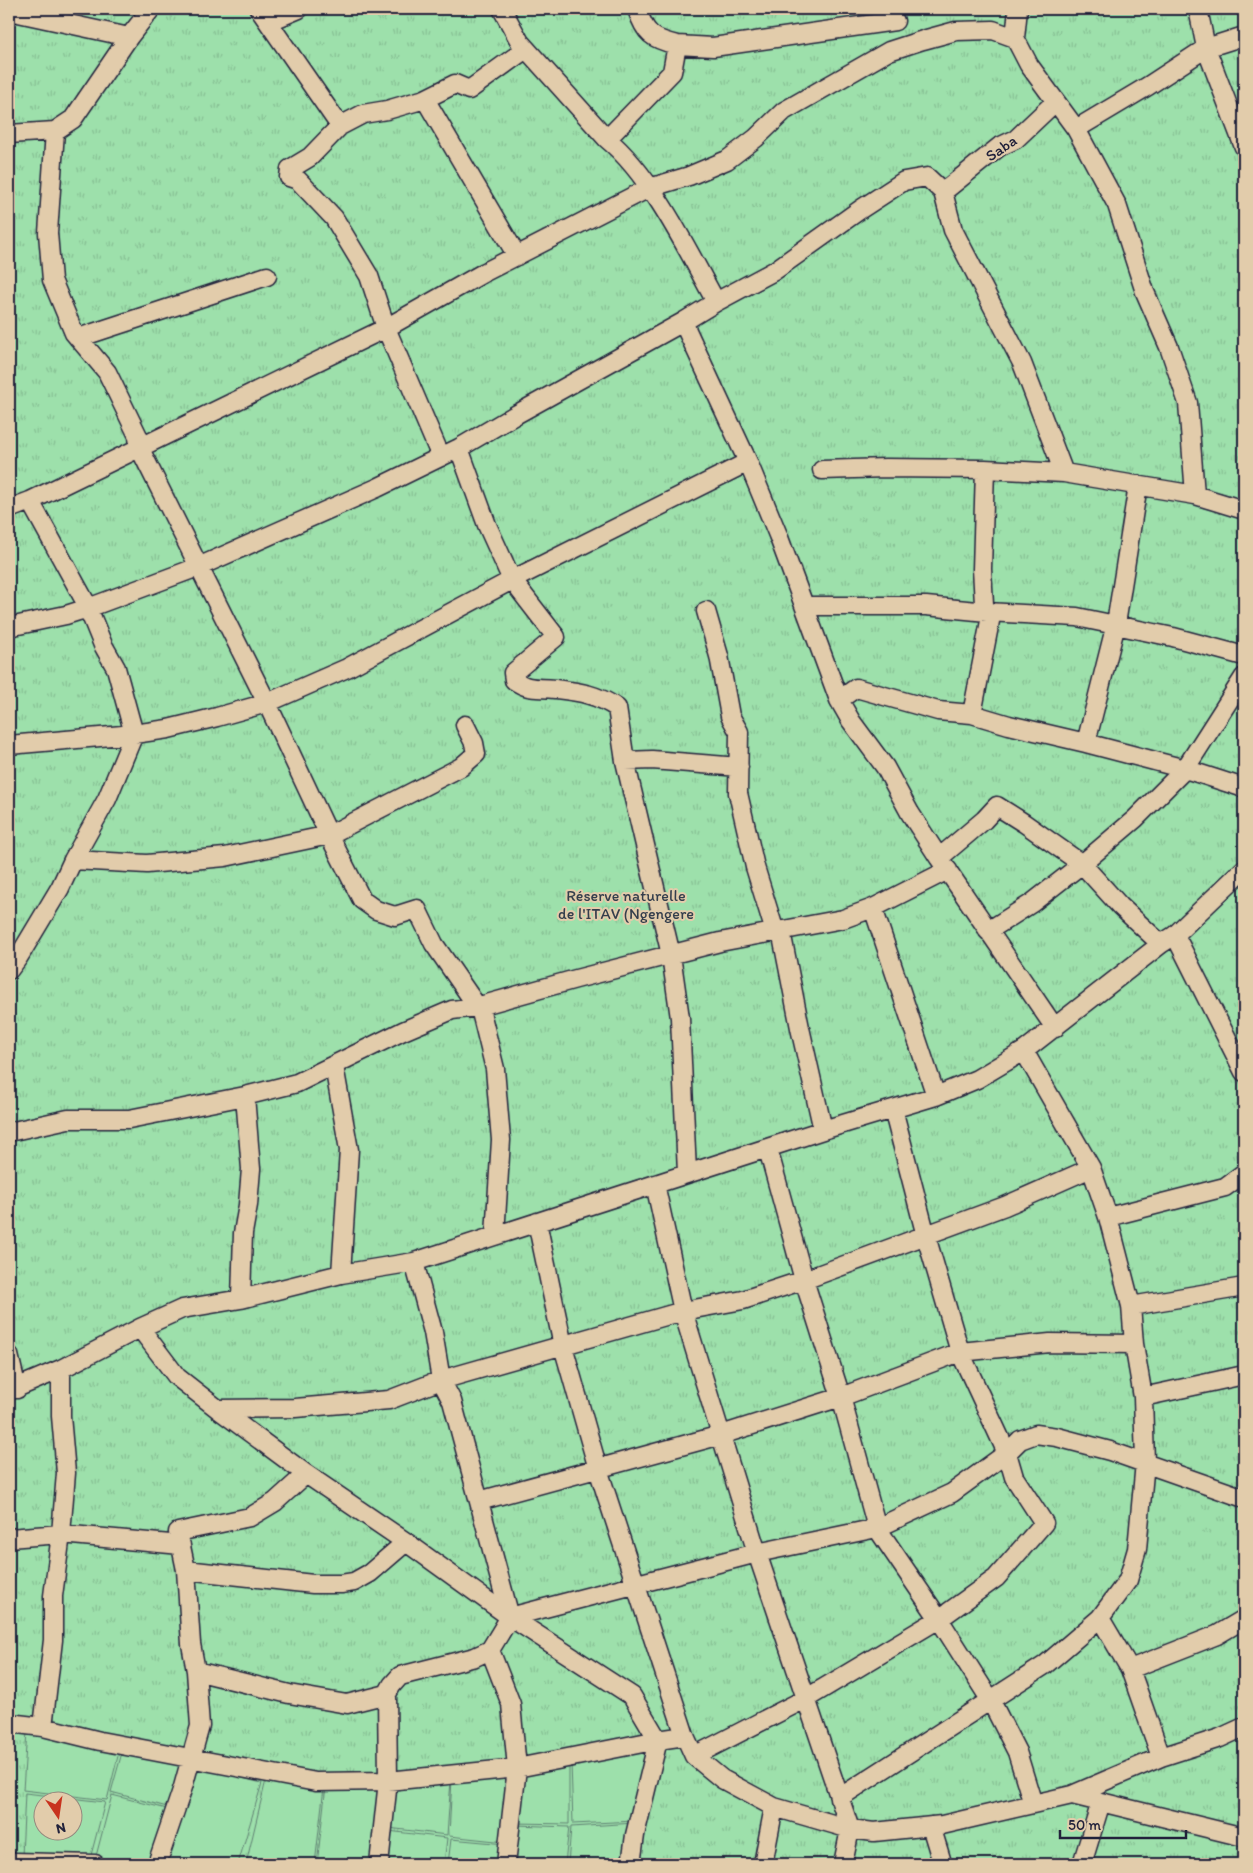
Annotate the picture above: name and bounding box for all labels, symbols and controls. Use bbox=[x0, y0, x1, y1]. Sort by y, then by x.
street label: Saba bbox=[982, 131, 1020, 165]
park label: Réserve naturelle de l'ITAV (Ngengere bbox=[558, 886, 694, 923]
north arrow bbox=[32, 1790, 82, 1840]
scale bar bbox=[1060, 1808, 1187, 1840]
text: 50 m bbox=[1068, 1816, 1101, 1834]
text: N bbox=[54, 1819, 67, 1838]

